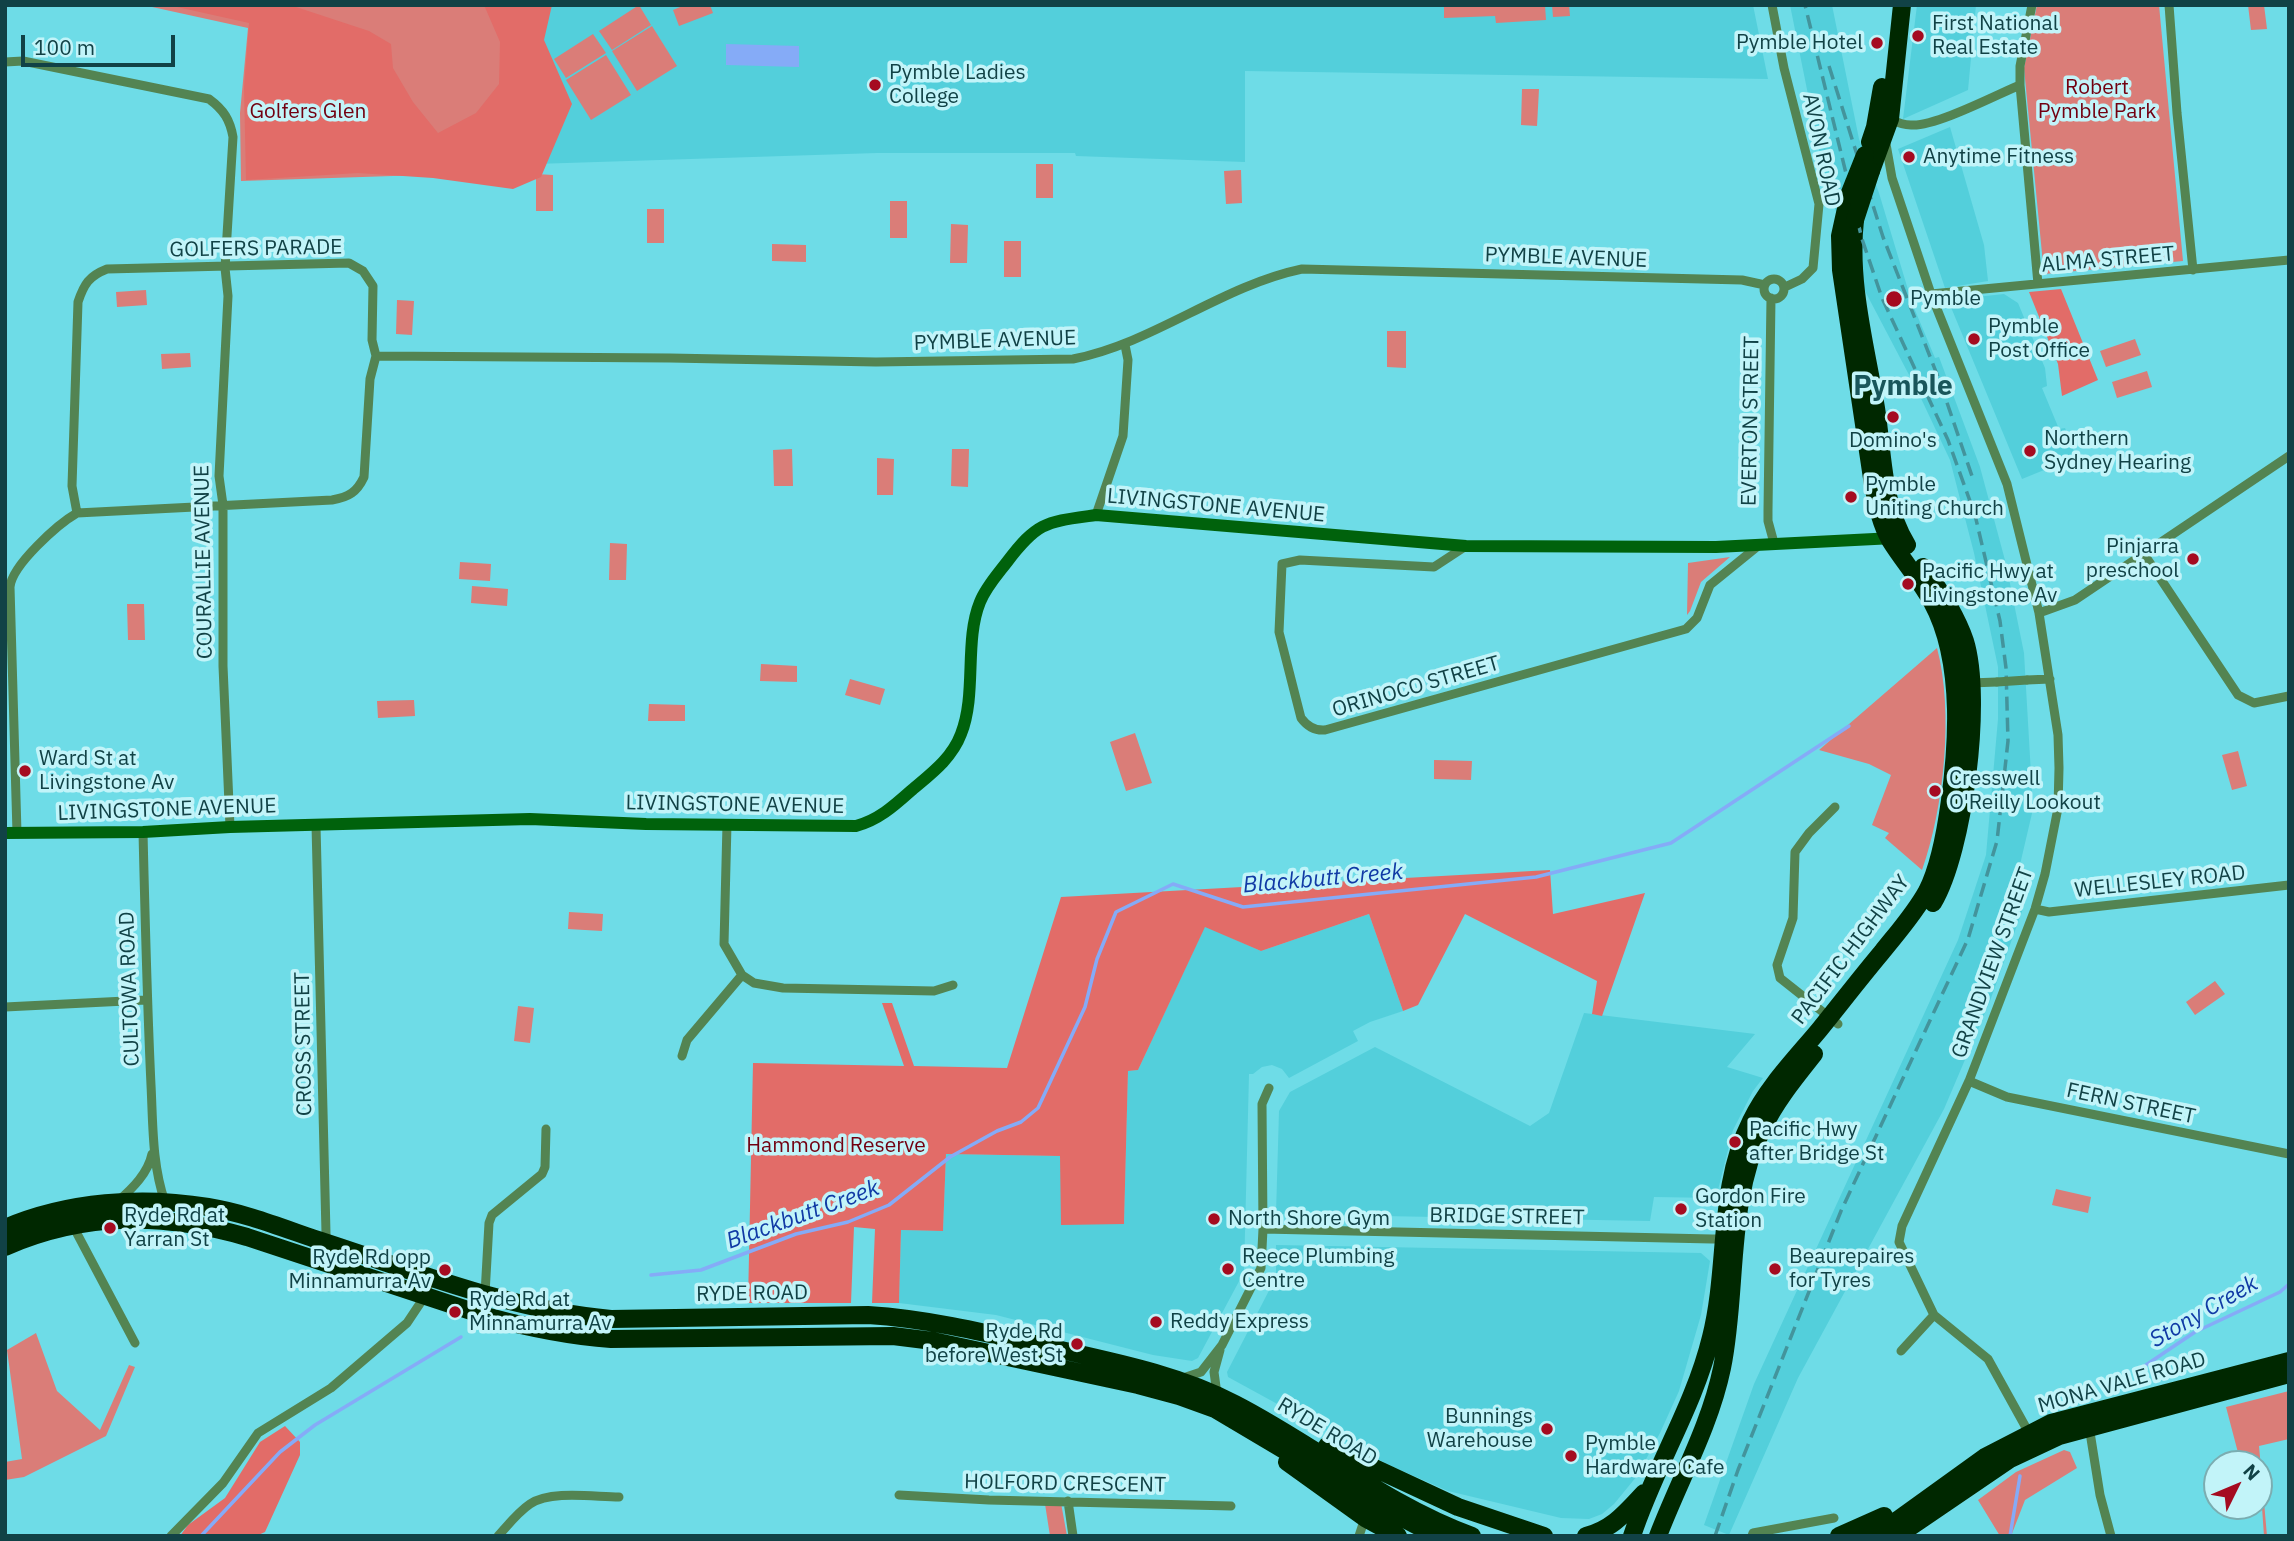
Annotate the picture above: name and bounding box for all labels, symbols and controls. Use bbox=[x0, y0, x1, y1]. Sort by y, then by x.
place label: First National Real Estate bbox=[1932, 11, 2058, 61]
scale bar bbox=[24, 21, 178, 65]
marker: First National Real Estate bbox=[1910, 28, 1926, 44]
place label: Pymble Hotel bbox=[1736, 30, 1863, 56]
text: 100 m bbox=[34, 33, 95, 61]
marker: Pymble Hotel bbox=[1869, 35, 1885, 51]
place label: Pymble Ladies College bbox=[889, 60, 1026, 110]
park label: Robert Pymble Park bbox=[2038, 75, 2156, 125]
marker: Pymble Ladies College bbox=[867, 77, 883, 93]
street label: AVON ROAD bbox=[1797, 91, 1845, 209]
park label: Golfers Glen bbox=[250, 99, 366, 125]
place label: Anytime Fitness bbox=[1923, 144, 2074, 170]
marker: Anytime Fitness bbox=[1901, 149, 1917, 165]
street label: GOLFERS PARADE bbox=[169, 235, 343, 263]
street label: ALMA STREET bbox=[2040, 242, 2176, 278]
street label: PYMBLE AVENUE bbox=[1484, 243, 1648, 273]
place label: Pymble bbox=[1910, 286, 1981, 312]
marker: Pymble bbox=[1884, 289, 1904, 309]
place label: Pymble Post Office bbox=[1988, 314, 2090, 364]
street label: PYMBLE AVENUE bbox=[913, 326, 1077, 356]
marker: Pymble Post Office bbox=[1966, 331, 1982, 347]
street label: EVERTON STREET bbox=[1737, 336, 1765, 506]
district label: Pymble bbox=[1853, 370, 1953, 404]
marker: Domino's bbox=[1885, 409, 1901, 425]
place label: Northern Sydney Hearing bbox=[2044, 426, 2191, 476]
place label: Domino's bbox=[1849, 428, 1937, 454]
marker: Northern Sydney Hearing bbox=[2022, 443, 2038, 459]
street label: COURALLIE AVENUE bbox=[190, 465, 218, 659]
place label: Pymble Uniting Church bbox=[1865, 472, 2004, 522]
street label: LIVINGSTONE AVENUE bbox=[1106, 484, 1326, 528]
marker: Pymble Uniting Church bbox=[1843, 489, 1859, 505]
place label: Pinjarra preschool bbox=[2086, 534, 2179, 584]
marker: Pinjarra preschool bbox=[2185, 551, 2201, 567]
place label: Pacific Hwy at Livingstone Av bbox=[1922, 559, 2057, 609]
marker: Pacific Hwy at Livingstone Av bbox=[1900, 576, 1916, 592]
street label: ORINOCO STREET bbox=[1329, 651, 1503, 723]
place label: Ward St at Livingstone Av bbox=[39, 746, 174, 796]
marker: Ward St at Livingstone Av bbox=[17, 763, 33, 779]
place label: Cresswell O'Reilly Lookout bbox=[1949, 766, 2101, 816]
marker: Cresswell O'Reilly Lookout bbox=[1927, 783, 1943, 799]
street label: LIVINGSTONE AVENUE bbox=[625, 790, 845, 820]
street label: LIVINGSTONE AVENUE bbox=[57, 794, 277, 826]
water label: Blackbutt Creek bbox=[1242, 858, 1404, 900]
street label: WELLESLEY ROAD bbox=[2073, 861, 2247, 903]
street label: GRANDVIEW STREET bbox=[1947, 864, 2039, 1062]
street label: PACIFIC HIGHWAY bbox=[1787, 870, 1915, 1030]
street label: CULTOWA ROAD bbox=[115, 911, 145, 1067]
street label: CROSS STREET bbox=[290, 972, 318, 1116]
street label: FERN STREET bbox=[2064, 1078, 2198, 1130]
place label: Pacific Hwy after Bridge St bbox=[1749, 1117, 1884, 1167]
park label: Hammond Reserve bbox=[746, 1133, 926, 1159]
marker: Pacific Hwy after Bridge St bbox=[1727, 1134, 1743, 1150]
water label: Blackbutt Creek bbox=[723, 1175, 883, 1255]
place label: Gordon Fire Station bbox=[1695, 1184, 1806, 1234]
marker: Gordon Fire Station bbox=[1673, 1201, 1689, 1217]
place label: Ryde Rd at Yarran St bbox=[124, 1203, 225, 1253]
street label: BRIDGE STREET bbox=[1429, 1203, 1585, 1231]
place label: North Shore Gym bbox=[1228, 1206, 1390, 1232]
marker: North Shore Gym bbox=[1206, 1211, 1222, 1227]
marker: Ryde Rd at Yarran St bbox=[102, 1220, 118, 1236]
place label: Reece Plumbing Centre bbox=[1242, 1244, 1394, 1294]
place label: Beaurepaires for Tyres bbox=[1789, 1244, 1915, 1294]
place label: Ryde Rd opp Minnamurra Av bbox=[288, 1245, 431, 1295]
marker: Reece Plumbing Centre bbox=[1220, 1261, 1236, 1277]
marker: Beaurepaires for Tyres bbox=[1767, 1261, 1783, 1277]
marker: Ryde Rd opp Minnamurra Av bbox=[437, 1262, 453, 1278]
water label: Stony Creek bbox=[2145, 1270, 2263, 1354]
street label: RYDE ROAD bbox=[696, 1280, 808, 1308]
place label: Ryde Rd at Minnamurra Av bbox=[469, 1287, 612, 1337]
marker: Ryde Rd at Minnamurra Av bbox=[447, 1304, 463, 1320]
place label: Reddy Express bbox=[1170, 1309, 1309, 1335]
marker: Reddy Express bbox=[1148, 1314, 1164, 1330]
place label: Ryde Rd before West St bbox=[925, 1319, 1063, 1369]
marker: Ryde Rd before West St bbox=[1069, 1336, 1085, 1352]
street label: MONA VALE ROAD bbox=[2035, 1347, 2209, 1419]
street label: RYDE ROAD bbox=[1273, 1392, 1381, 1472]
place label: Bunnings Warehouse bbox=[1427, 1404, 1533, 1454]
marker: Bunnings Warehouse bbox=[1539, 1421, 1555, 1437]
place label: Pymble Hardware Cafe bbox=[1585, 1431, 1725, 1481]
marker: Pymble Hardware Cafe bbox=[1563, 1448, 1579, 1464]
north arrow bbox=[2203, 1450, 2273, 1520]
text: N bbox=[2238, 1459, 2265, 1485]
street label: HOLFORD CRESCENT bbox=[964, 1470, 1166, 1498]

